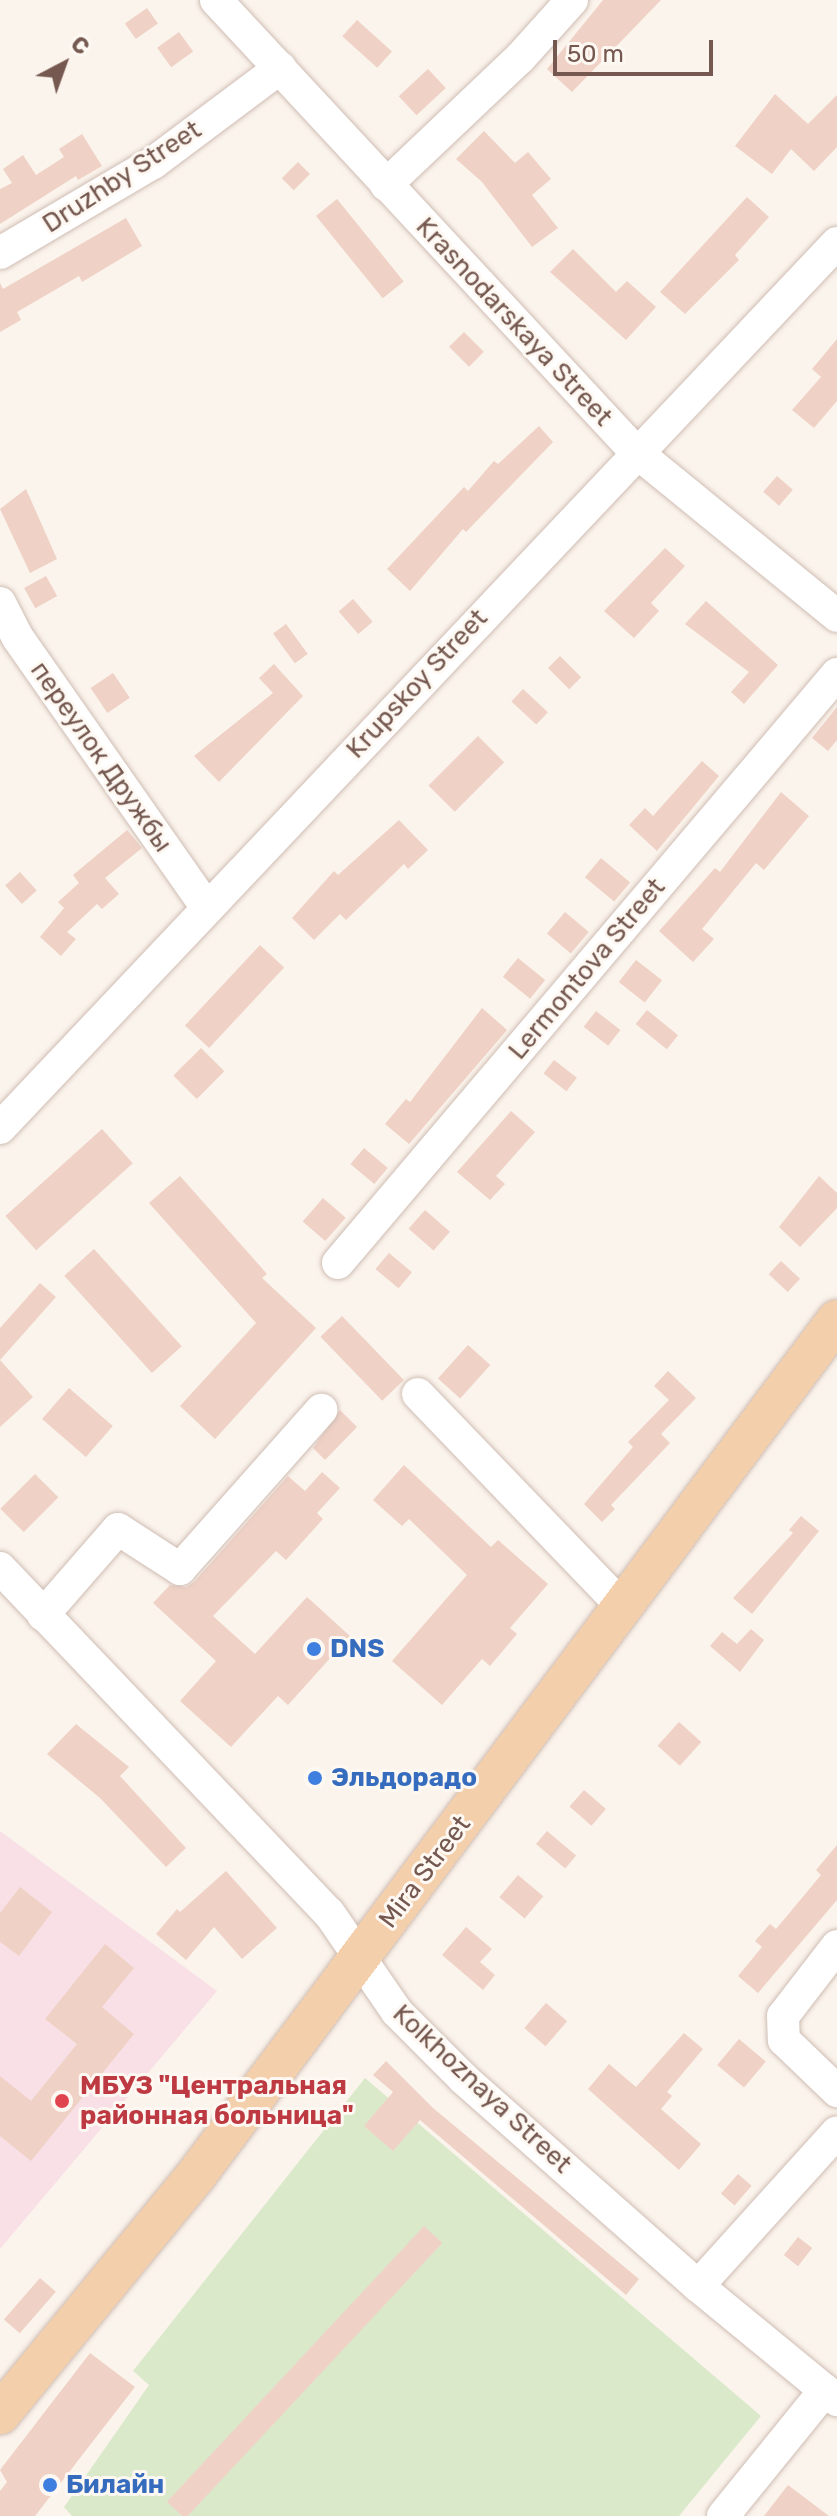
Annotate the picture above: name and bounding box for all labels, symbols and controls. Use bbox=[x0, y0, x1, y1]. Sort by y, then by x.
north arrow bbox=[24, 24, 104, 104]
scale bar bbox=[557, 24, 717, 74]
text: С bbox=[65, 30, 95, 61]
text: 50 m bbox=[567, 40, 624, 68]
street label: Druzhby Street bbox=[37, 114, 207, 240]
street label: Krasnodarskaya Street bbox=[409, 211, 619, 433]
street label: Krupskoy Street bbox=[340, 603, 494, 765]
street label: переулок Дружбы bbox=[24, 656, 178, 858]
street label: Lermontova Street bbox=[502, 872, 672, 1066]
place label: DNS bbox=[330, 1633, 385, 1665]
marker: DNS bbox=[305, 1640, 323, 1658]
place label: Эльдорадо bbox=[331, 1762, 477, 1794]
marker: Эльдорадо bbox=[306, 1769, 324, 1787]
street label: Mira Street bbox=[373, 1810, 477, 1934]
street label: Kolkhoznaya Street bbox=[386, 1998, 578, 2180]
place label: МБУЗ "Центральная районная больница" bbox=[80, 2070, 354, 2132]
marker: МБУЗ "Центральная районная больница" bbox=[51, 2090, 73, 2112]
place label: Билайн bbox=[66, 2469, 164, 2501]
marker: Билайн bbox=[41, 2476, 59, 2494]

